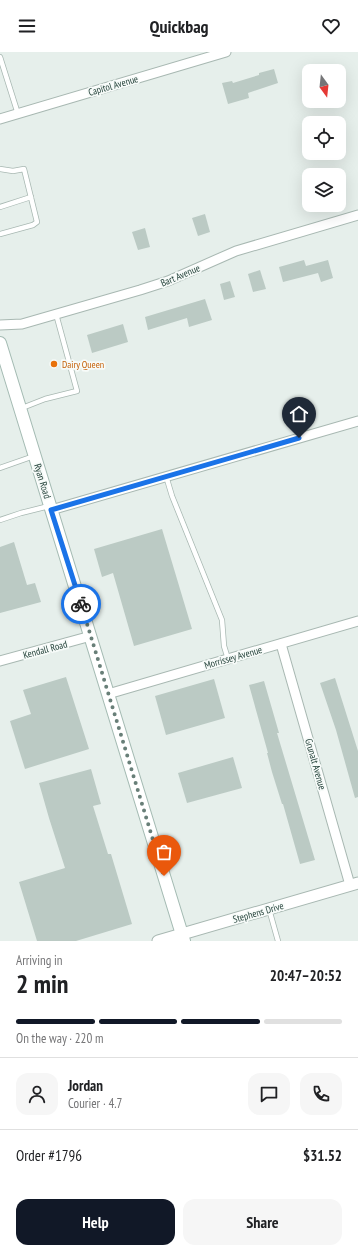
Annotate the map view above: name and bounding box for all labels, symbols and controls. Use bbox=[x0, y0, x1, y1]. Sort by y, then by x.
icon: menu bbox=[16, 15, 38, 37]
text: Quickbag bbox=[149, 15, 209, 38]
icon: heart bbox=[320, 15, 342, 37]
north arrow bbox=[302, 64, 346, 108]
map controls bbox=[302, 64, 346, 212]
street label: Capitol Avenue bbox=[87, 72, 140, 99]
button: locate bbox=[302, 116, 346, 160]
button: layers bbox=[302, 168, 346, 212]
street label: Bart Avenue bbox=[159, 261, 202, 290]
place label: Dairy Queen bbox=[62, 358, 104, 371]
marker: Dairy Queen bbox=[49, 359, 59, 369]
pin bbox=[282, 397, 316, 438]
icon: home bbox=[288, 403, 310, 425]
street label: Ryan Road bbox=[31, 462, 54, 500]
courier bbox=[61, 584, 101, 624]
icon: bike bbox=[70, 593, 92, 615]
street label: Kendall Road bbox=[22, 637, 69, 662]
street label: Morrissey Avenue bbox=[203, 643, 264, 672]
street label: Grunalt Avenue bbox=[302, 737, 329, 791]
pin bbox=[147, 835, 181, 876]
icon: bag bbox=[153, 841, 175, 863]
street label: Stephens Drive bbox=[231, 899, 285, 926]
text: Arriving in bbox=[16, 952, 63, 969]
text: 20:47–20:52 bbox=[270, 966, 342, 985]
text: 2 min bbox=[16, 967, 69, 1000]
text: On the way · 220 m bbox=[16, 1030, 103, 1047]
button: person bbox=[16, 1073, 58, 1115]
button: chat bbox=[248, 1073, 290, 1115]
button: phone bbox=[300, 1073, 342, 1115]
text: Jordan bbox=[68, 1076, 103, 1095]
text: Courier · 4.7 bbox=[68, 1095, 122, 1112]
text: Order #1796 bbox=[16, 1146, 82, 1165]
text: $31.52 bbox=[303, 1146, 342, 1165]
button: Help bbox=[16, 1199, 175, 1245]
button: Share bbox=[183, 1199, 342, 1245]

